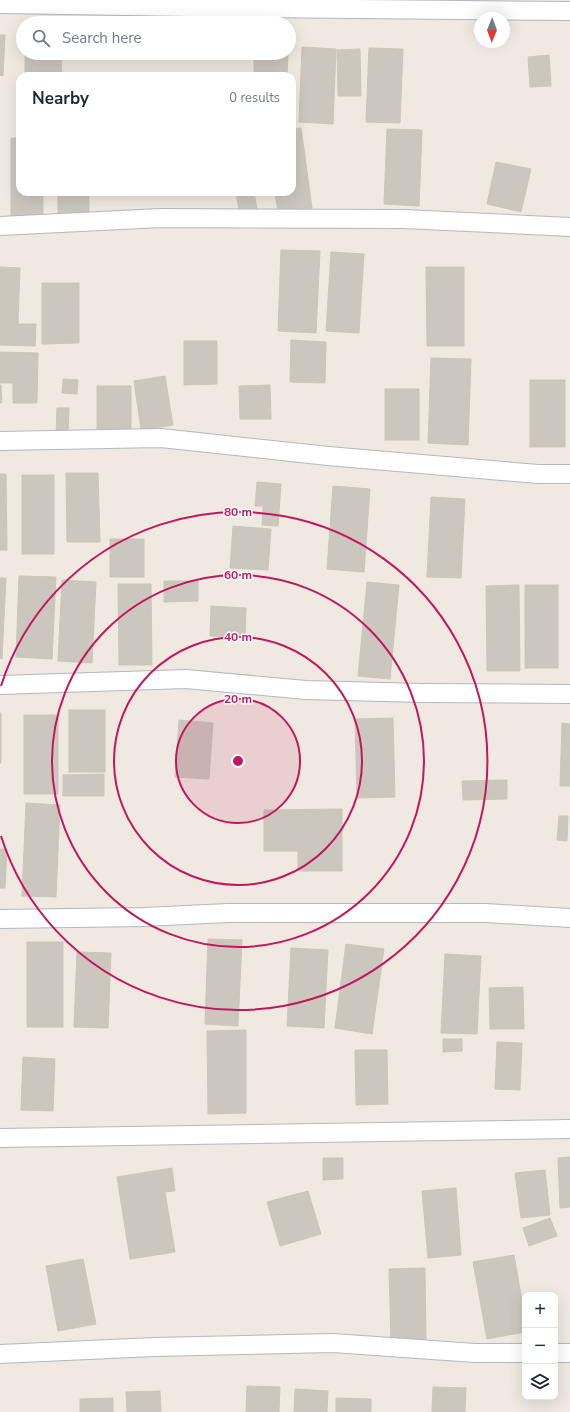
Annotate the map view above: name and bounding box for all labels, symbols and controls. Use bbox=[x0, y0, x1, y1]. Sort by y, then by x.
north arrow bbox=[474, 12, 510, 48]
search box bbox=[16, 16, 296, 60]
icon: search bbox=[30, 27, 52, 49]
text: Search here bbox=[62, 28, 142, 48]
text: Nearby bbox=[32, 87, 89, 110]
text: 0 results bbox=[229, 89, 280, 107]
text: 80 m bbox=[224, 504, 252, 520]
text: 60 m bbox=[224, 567, 252, 583]
text: 40 m bbox=[224, 629, 252, 645]
text: 20 m bbox=[224, 691, 252, 707]
centre of rings bbox=[231, 754, 245, 768]
map controls bbox=[522, 1292, 558, 1400]
button: + bbox=[522, 1292, 558, 1328]
button: − bbox=[522, 1328, 558, 1364]
button: layers bbox=[522, 1364, 558, 1400]

